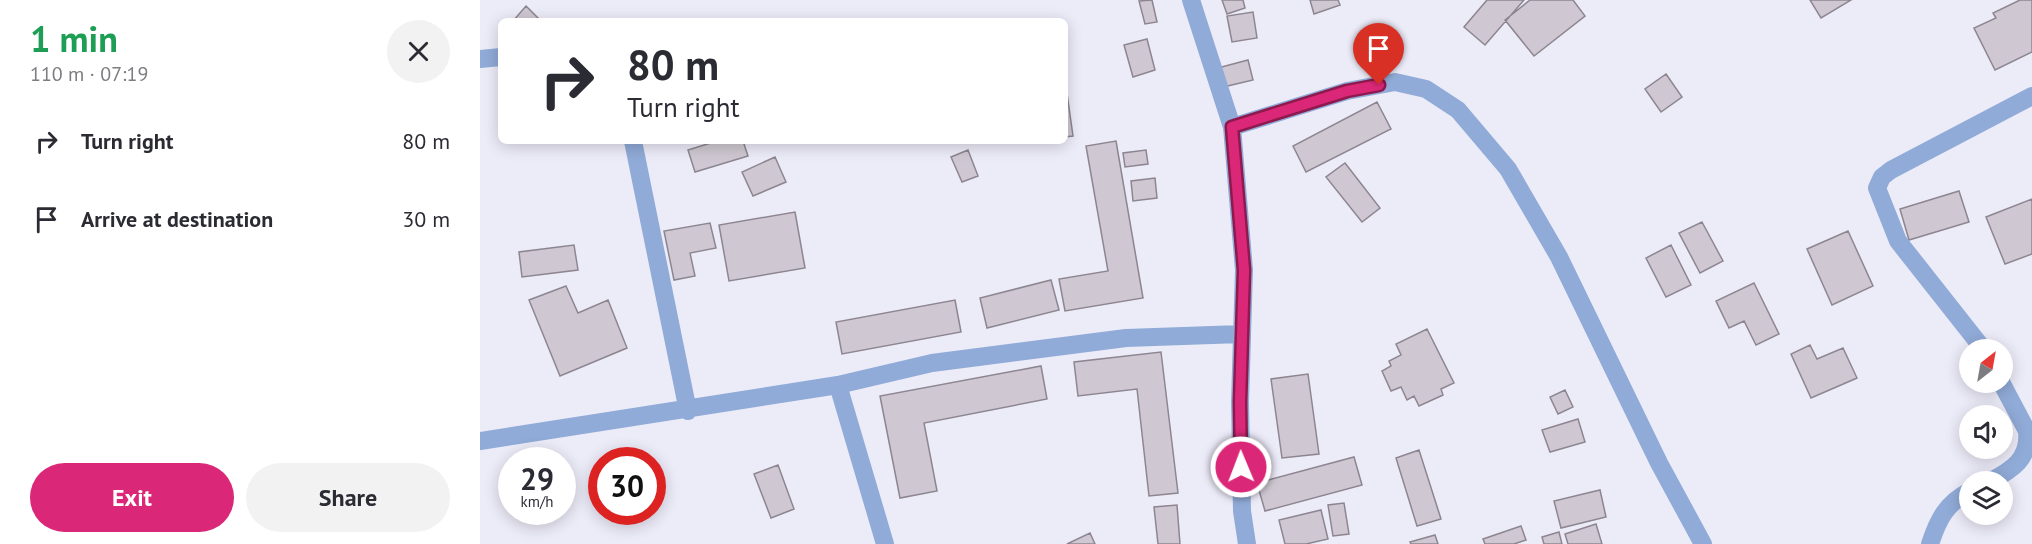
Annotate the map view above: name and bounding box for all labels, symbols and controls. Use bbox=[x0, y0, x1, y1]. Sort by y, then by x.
text: 1 min bbox=[30, 15, 118, 62]
button: close bbox=[387, 20, 450, 83]
pin bbox=[1353, 23, 1404, 85]
icon: arrive bbox=[1362, 32, 1395, 65]
text: 80 m bbox=[627, 37, 719, 92]
icon: right bbox=[528, 42, 606, 120]
text: 110 m · 07:19 bbox=[30, 61, 148, 87]
text: Turn right bbox=[627, 90, 740, 124]
icon: right bbox=[30, 125, 63, 158]
text: Turn right bbox=[81, 127, 173, 155]
text: 80 m bbox=[402, 127, 450, 155]
icon: arrive bbox=[30, 203, 63, 236]
text: Arrive at destination bbox=[81, 205, 273, 233]
text: 30 m bbox=[402, 205, 450, 233]
north arrow bbox=[1959, 339, 2013, 393]
map controls bbox=[1959, 339, 2013, 525]
button: sound bbox=[1959, 405, 2013, 459]
position arrow bbox=[1209, 435, 1273, 499]
speed limit sign: 30 bbox=[588, 447, 666, 525]
text: 29 bbox=[520, 459, 554, 498]
button: Exit bbox=[30, 463, 234, 532]
button: Share bbox=[246, 463, 450, 532]
button: layers bbox=[1959, 471, 2013, 525]
text: km/h bbox=[521, 492, 553, 511]

